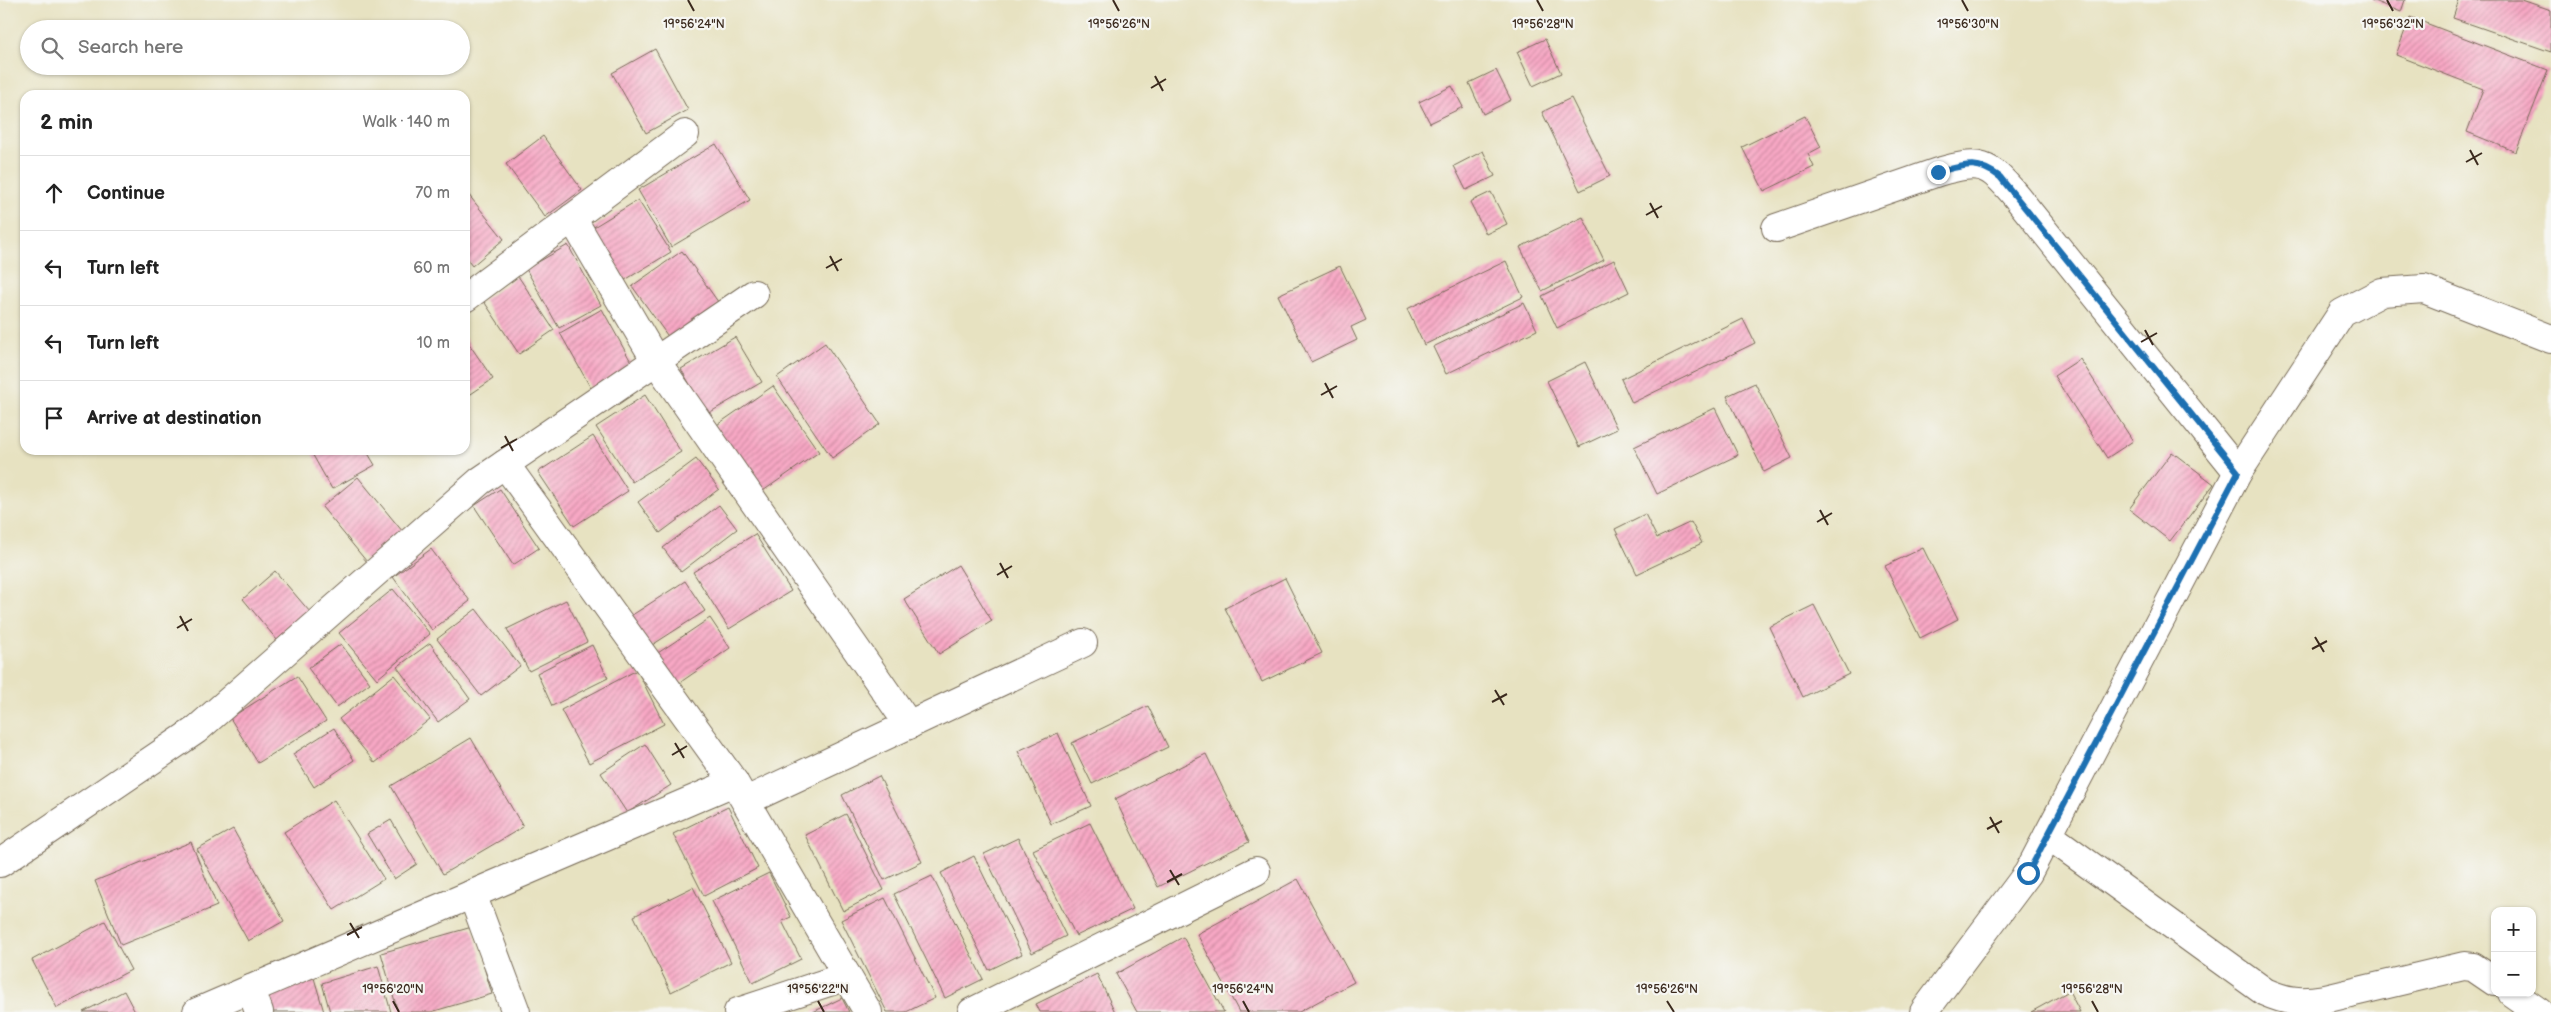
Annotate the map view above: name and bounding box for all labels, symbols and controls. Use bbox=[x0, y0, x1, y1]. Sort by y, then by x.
text: 19°56'24"N bbox=[663, 17, 725, 32]
text: 19°56'26"N bbox=[1088, 17, 1150, 32]
text: 19°56'28"N bbox=[1512, 17, 1574, 32]
text: 19°56'30"N bbox=[1937, 17, 1999, 32]
text: 19°56'32"N bbox=[2362, 17, 2424, 32]
search box bbox=[20, 20, 470, 75]
icon: search bbox=[38, 34, 66, 62]
text: Search here bbox=[78, 36, 183, 59]
text: 2 min bbox=[40, 110, 93, 135]
text: Walk · 140 m bbox=[363, 113, 450, 132]
route end bbox=[1927, 161, 1950, 184]
icon: ahead bbox=[40, 179, 68, 207]
text: Continue bbox=[87, 182, 165, 205]
text: 70 m bbox=[415, 184, 450, 203]
icon: left bbox=[40, 254, 68, 282]
text: Turn left bbox=[87, 257, 159, 280]
text: 60 m bbox=[413, 259, 450, 278]
icon: left bbox=[40, 329, 68, 357]
text: Turn left bbox=[87, 332, 159, 355]
text: 10 m bbox=[417, 334, 450, 353]
icon: arrive bbox=[40, 404, 68, 432]
text: Arrive at destination bbox=[87, 407, 262, 430]
route start bbox=[2017, 862, 2040, 885]
map controls bbox=[2491, 907, 2536, 997]
button: + bbox=[2491, 907, 2536, 952]
button: − bbox=[2491, 952, 2536, 997]
text: 19°56'20"N bbox=[362, 982, 424, 997]
text: 19°56'22"N bbox=[787, 982, 849, 997]
text: 19°56'24"N bbox=[1212, 982, 1274, 997]
text: 19°56'26"N bbox=[1636, 982, 1698, 997]
text: 19°56'28"N bbox=[2061, 982, 2123, 997]

